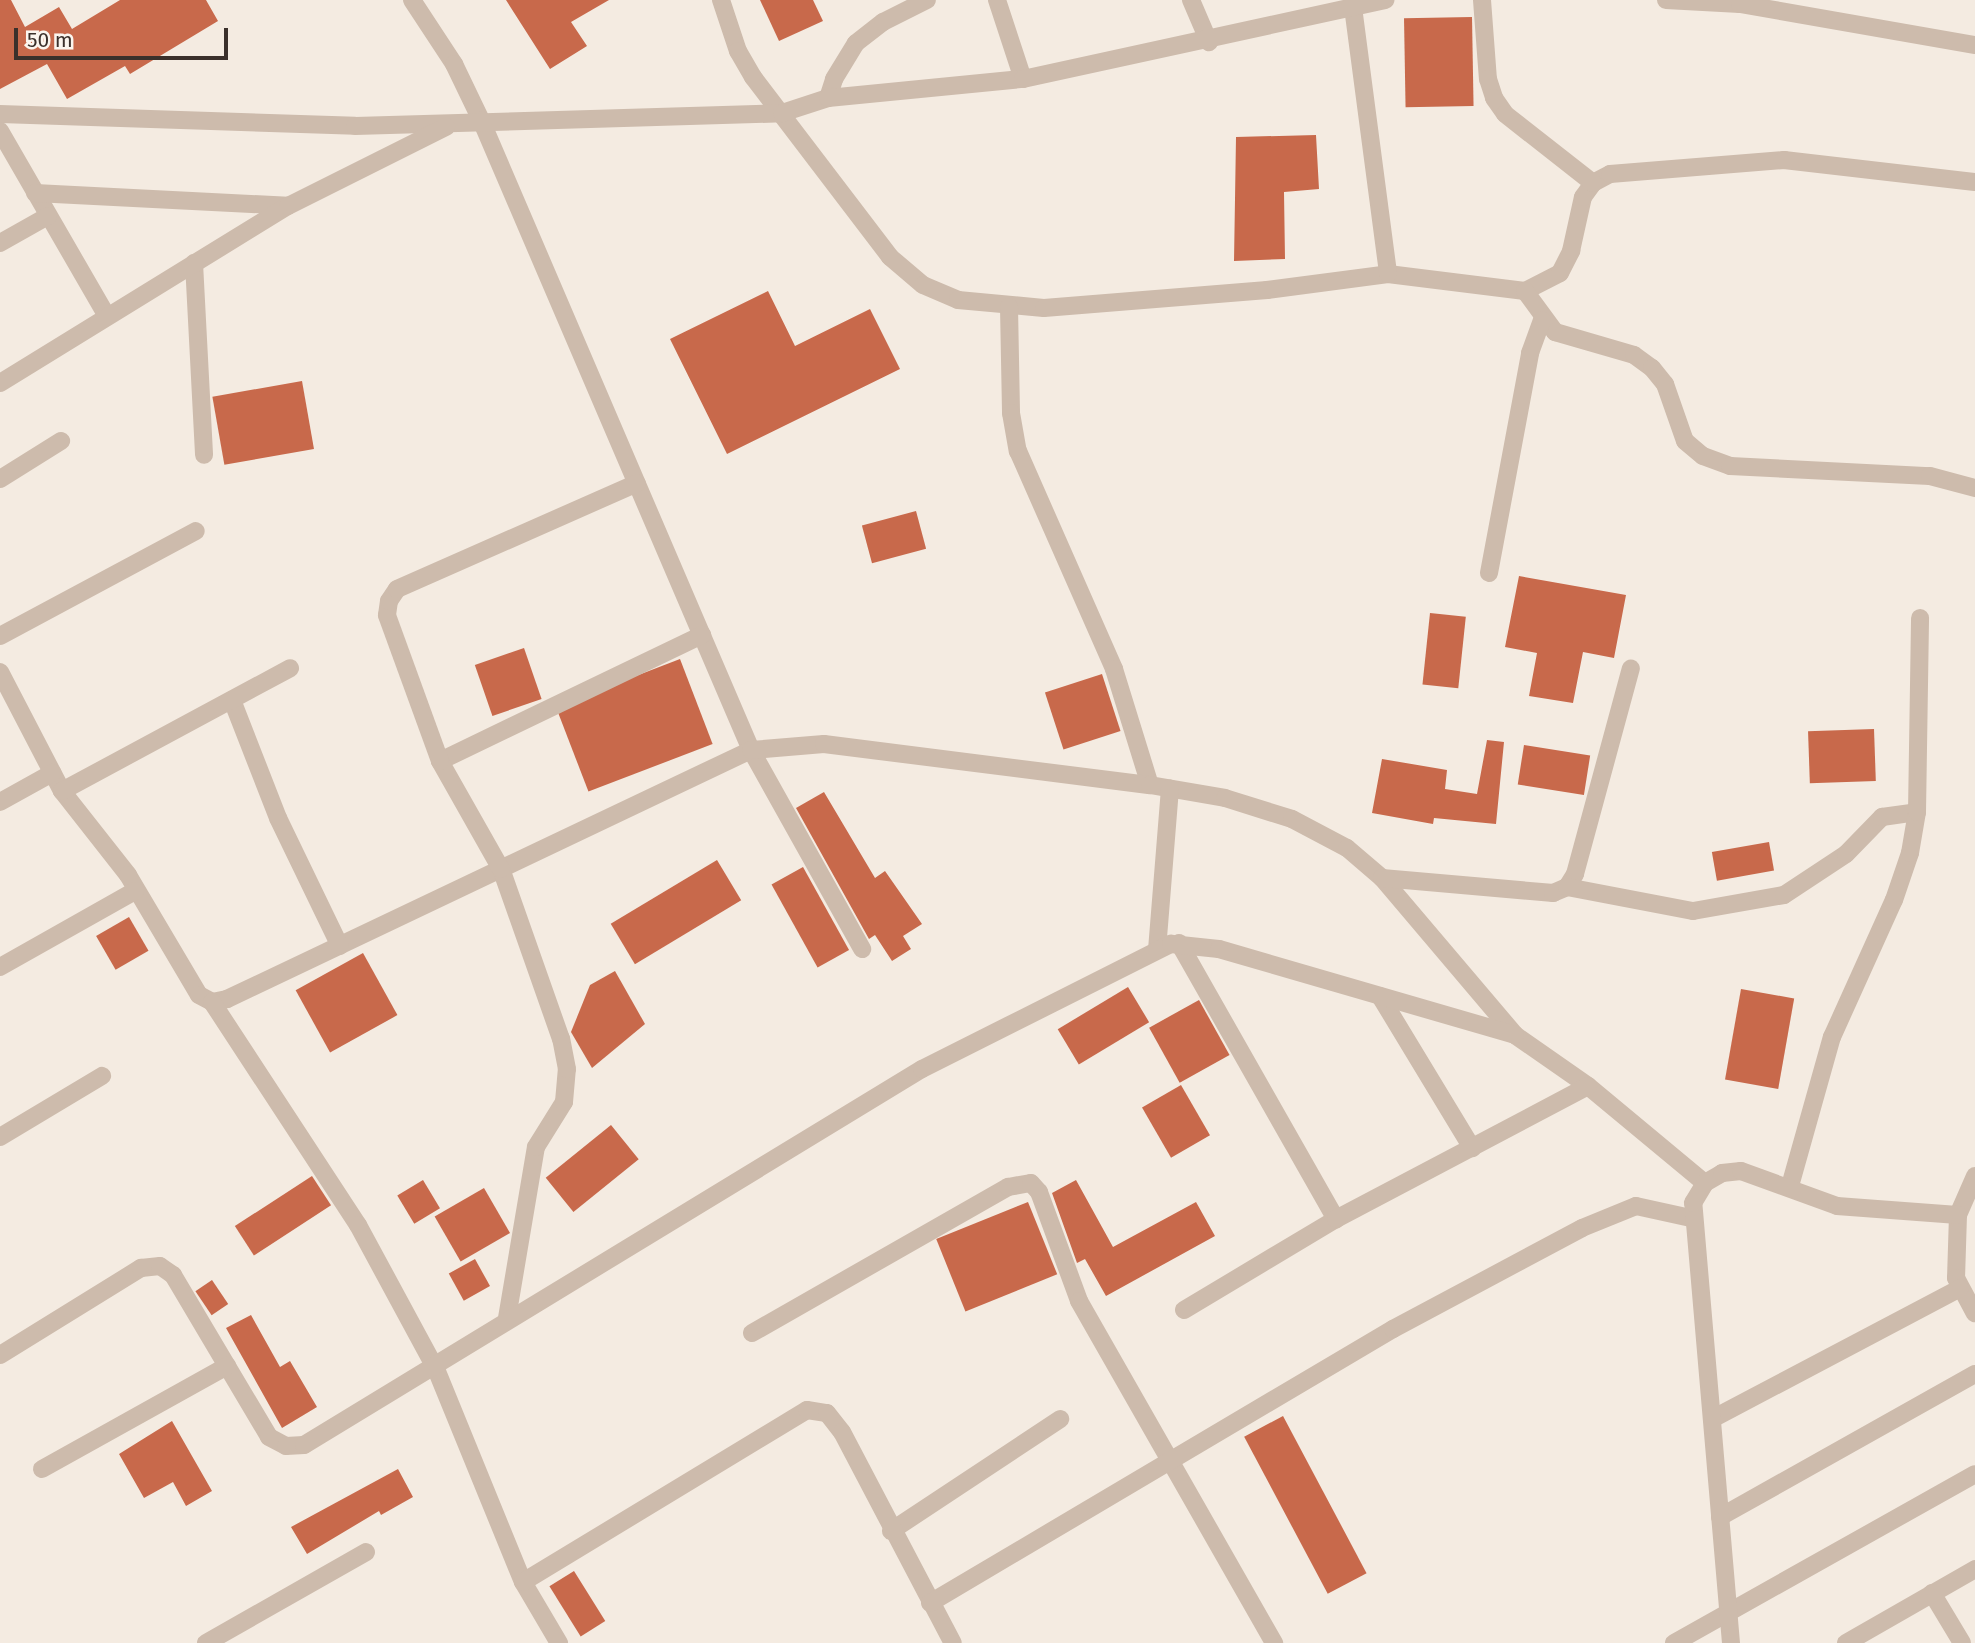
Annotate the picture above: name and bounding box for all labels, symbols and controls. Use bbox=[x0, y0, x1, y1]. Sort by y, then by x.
scale bar bbox=[18, 14, 231, 58]
text: 50 m bbox=[27, 27, 73, 53]

